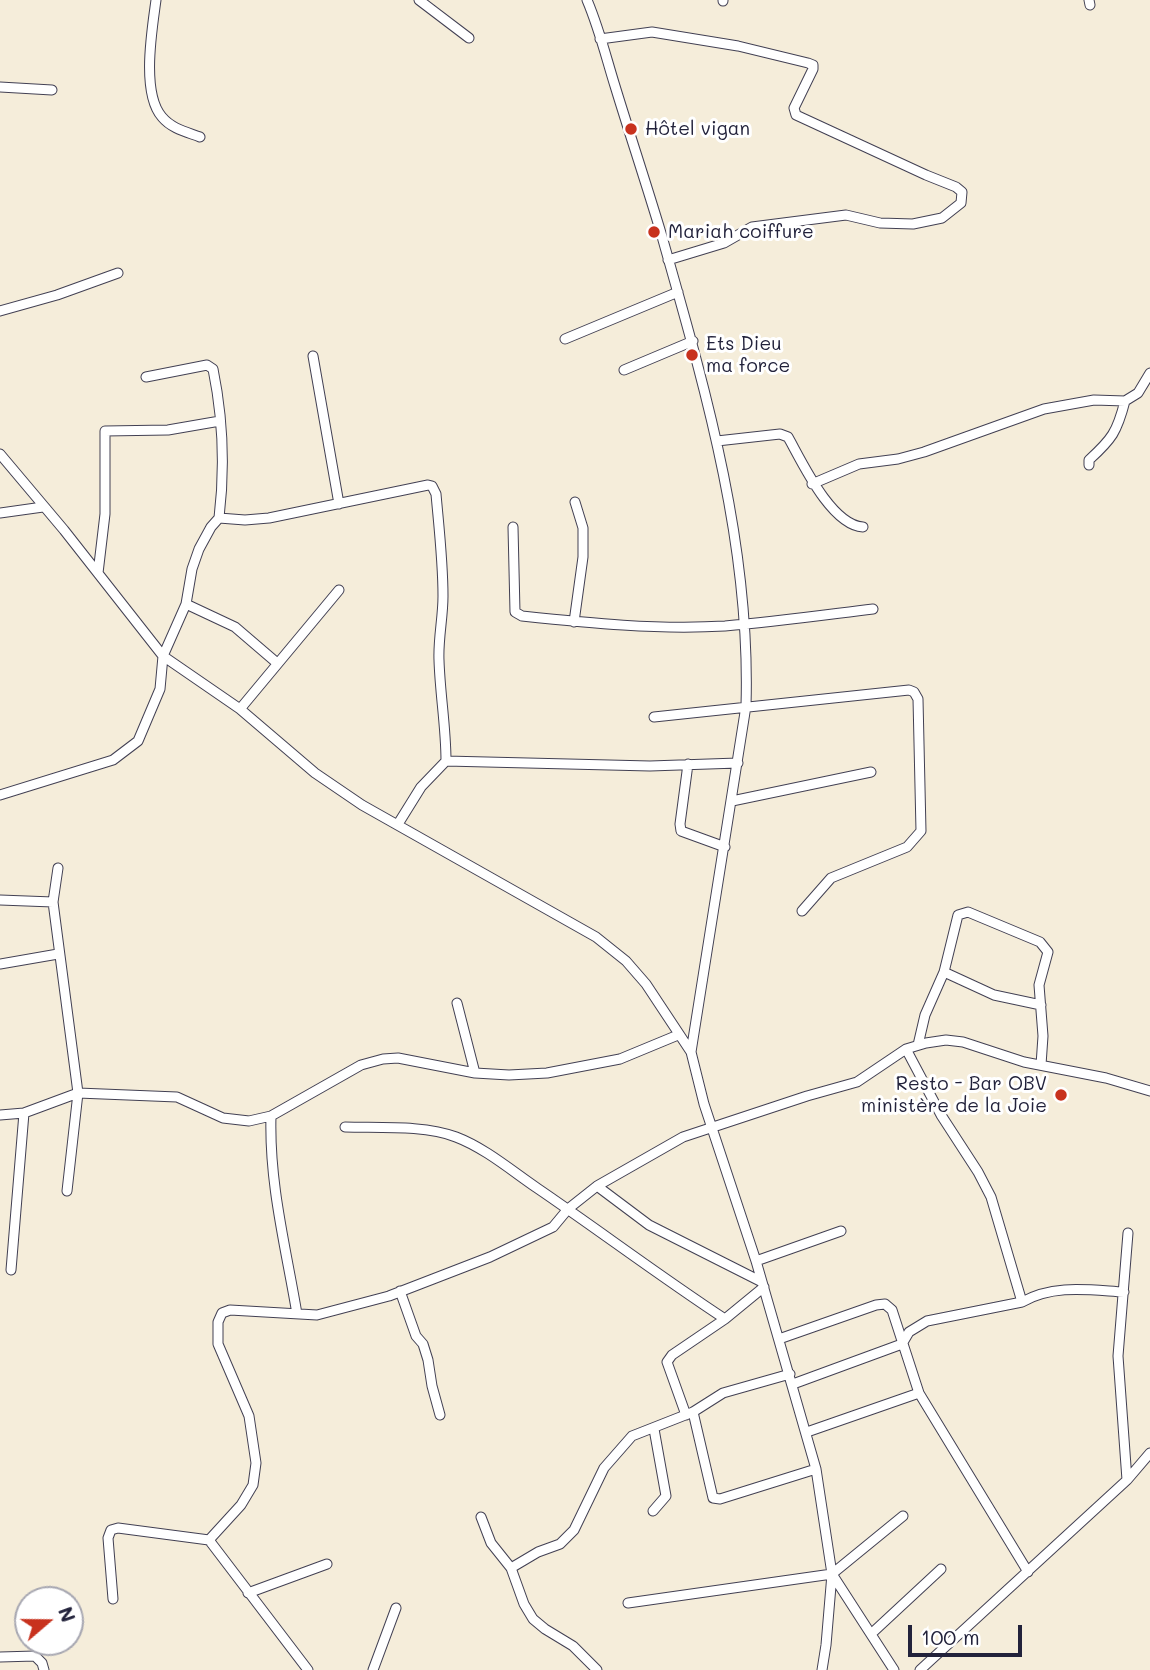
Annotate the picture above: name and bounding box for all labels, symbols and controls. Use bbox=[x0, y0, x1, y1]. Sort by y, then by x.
place label: Hôtel vigan bbox=[645, 118, 750, 140]
marker: Hôtel vigan bbox=[623, 121, 639, 137]
place label: Mariah coiffure bbox=[668, 221, 814, 243]
marker: Mariah coiffure bbox=[646, 224, 662, 240]
place label: Ets Dieu ma force bbox=[706, 333, 790, 377]
marker: Ets Dieu ma force bbox=[684, 347, 700, 363]
place label: Resto - Bar OBV ministère de la Joie bbox=[861, 1073, 1047, 1117]
marker: Resto - Bar OBV ministère de la Joie bbox=[1053, 1087, 1069, 1103]
north arrow bbox=[14, 1586, 84, 1656]
text: N bbox=[53, 1603, 82, 1625]
scale bar bbox=[912, 1610, 1026, 1654]
text: 100 m bbox=[921, 1623, 980, 1650]

